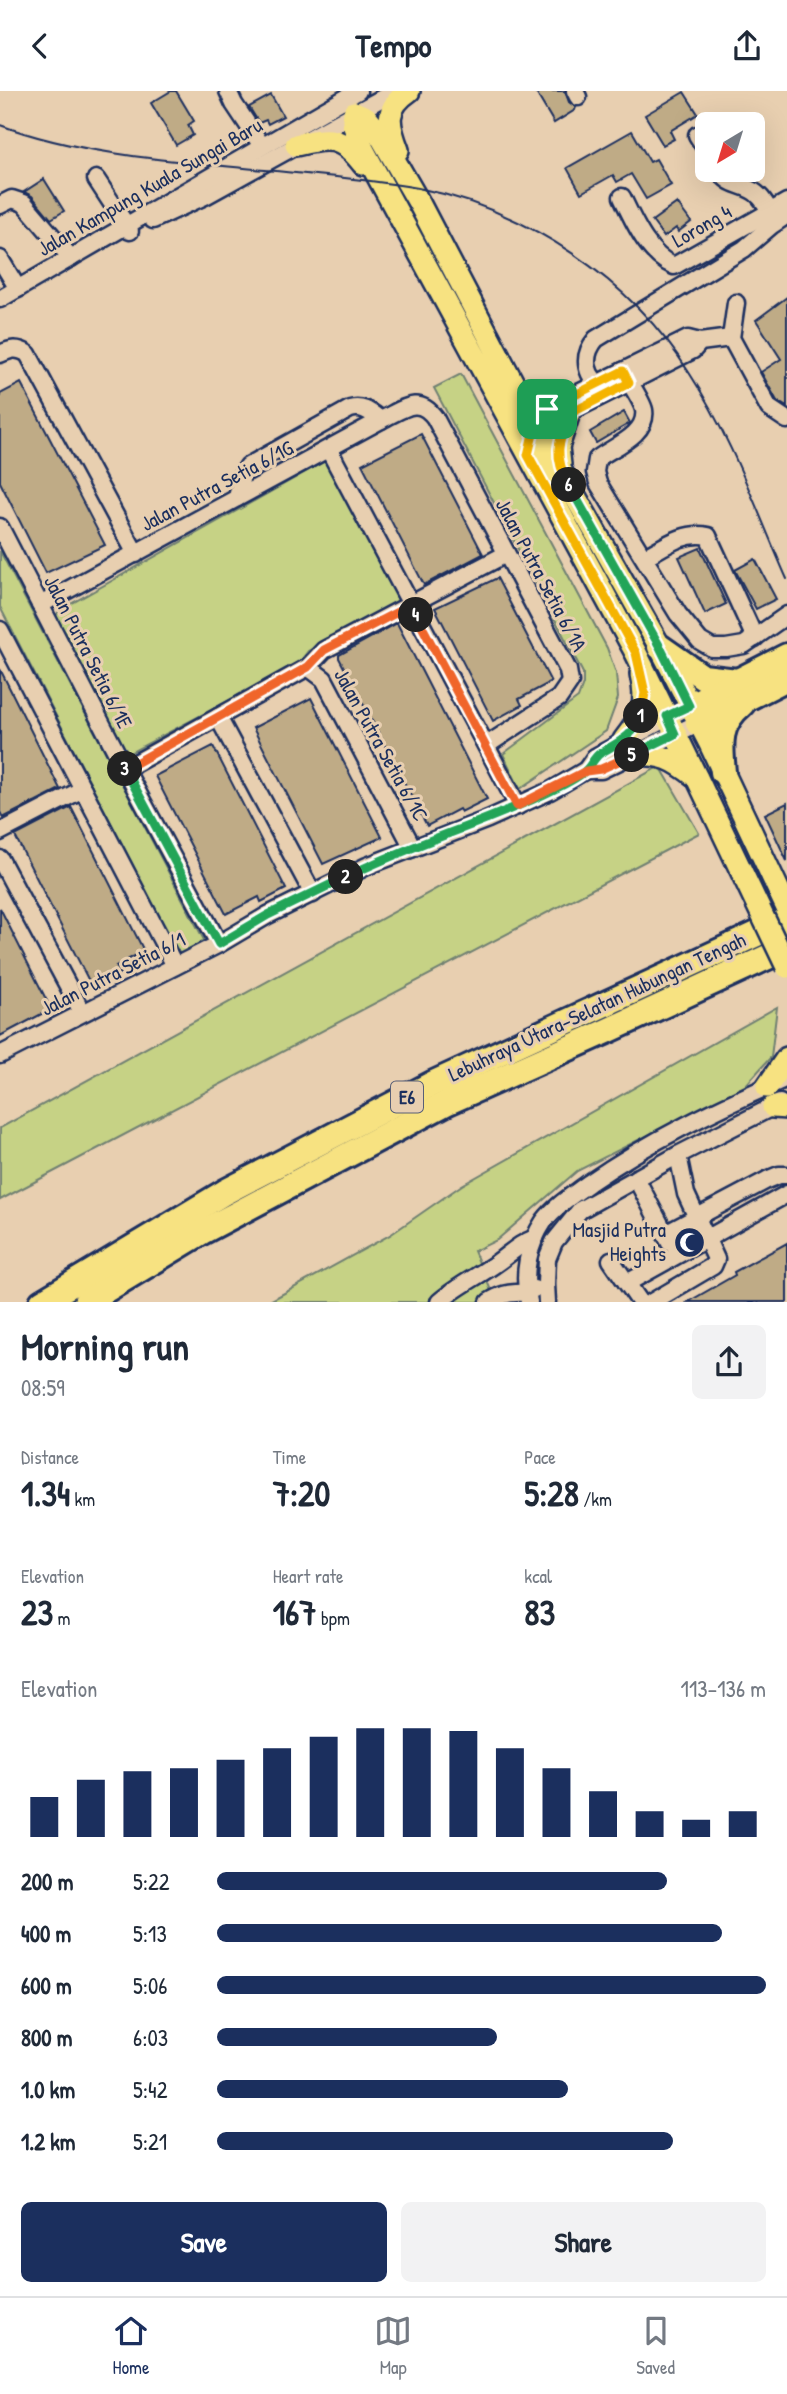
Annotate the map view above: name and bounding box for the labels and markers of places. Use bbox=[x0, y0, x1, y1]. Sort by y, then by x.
pin bbox=[517, 379, 577, 439]
pin: 6 bbox=[552, 467, 586, 503]
pin: 4 bbox=[398, 597, 434, 633]
pin: 1 bbox=[624, 699, 658, 733]
pin: 5 bbox=[614, 737, 650, 773]
pin: 3 bbox=[108, 751, 142, 787]
pin: 2 bbox=[328, 859, 364, 895]
place label: Masjid Putra Heights bbox=[572, 1215, 666, 1268]
mosque icon: Masjid Putra Heights bbox=[672, 1225, 706, 1259]

